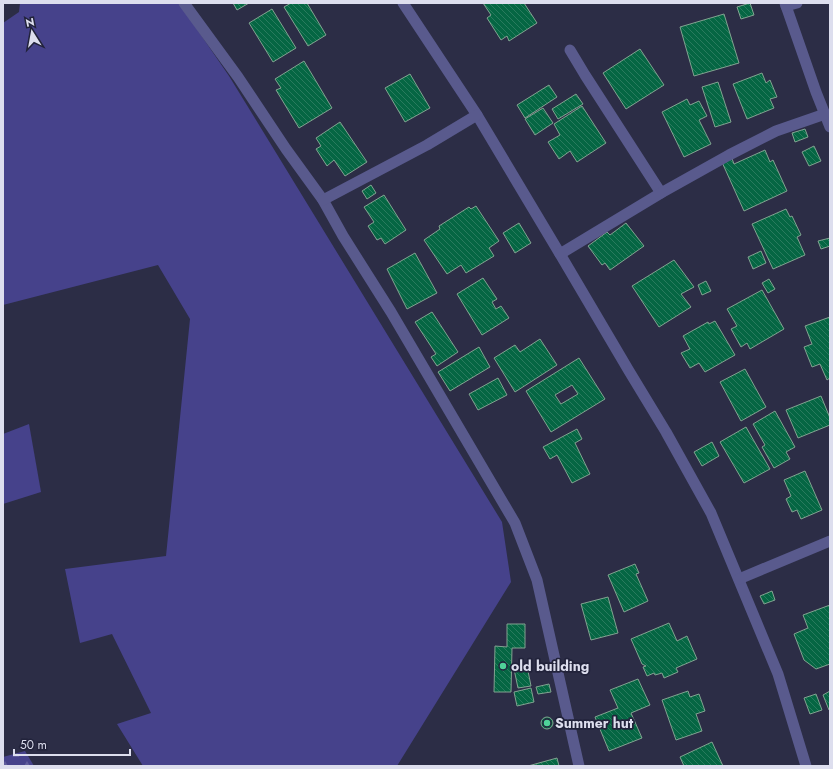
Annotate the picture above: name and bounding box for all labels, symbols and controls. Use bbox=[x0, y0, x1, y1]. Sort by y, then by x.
north arrow bbox=[12, 12, 52, 52]
text: N bbox=[24, 13, 36, 31]
place label: old building bbox=[511, 656, 589, 676]
marker: old building bbox=[498, 661, 508, 671]
place label: Summer hut bbox=[555, 713, 634, 733]
marker: Summer hut bbox=[542, 718, 552, 728]
scale bar bbox=[14, 731, 130, 757]
text: 50 m bbox=[20, 736, 47, 754]

